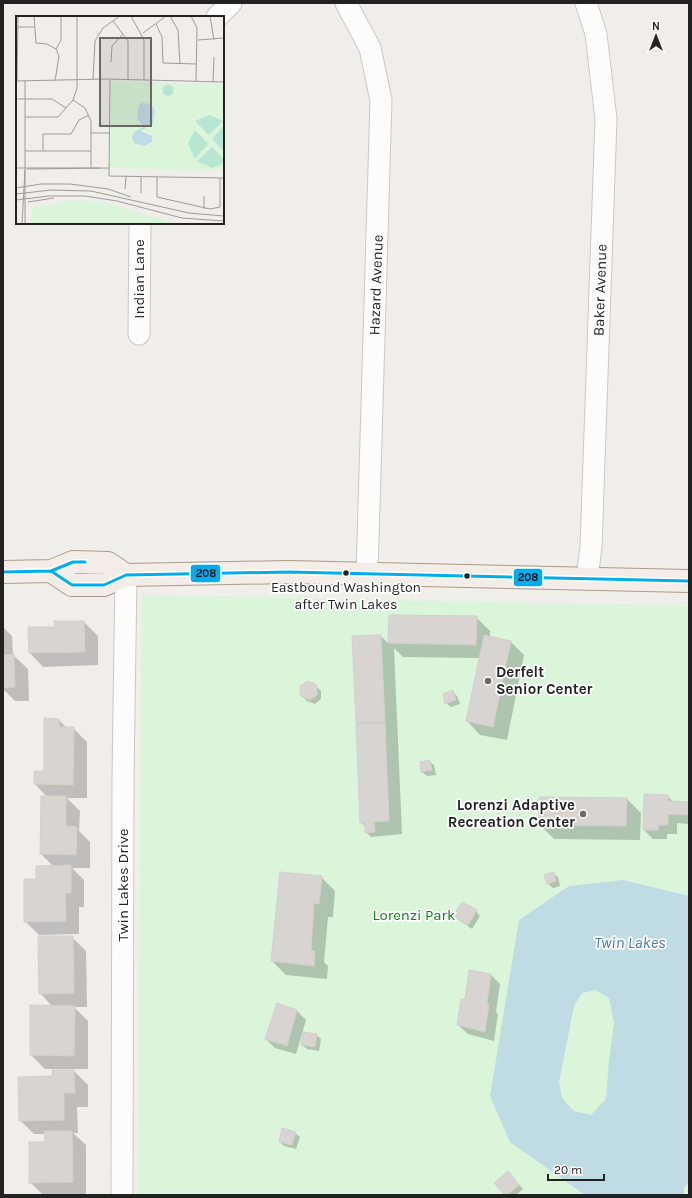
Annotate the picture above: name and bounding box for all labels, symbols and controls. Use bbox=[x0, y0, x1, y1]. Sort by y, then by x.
inset map bbox=[16, 16, 224, 224]
north arrow bbox=[636, 16, 676, 56]
text: N bbox=[652, 20, 660, 33]
street label: Hazard Avenue bbox=[365, 234, 387, 336]
street label: Indian Lane bbox=[130, 239, 148, 319]
street label: Baker Avenue bbox=[589, 244, 611, 336]
line badge: 208 bbox=[190, 564, 221, 583]
text: 208 bbox=[196, 567, 216, 580]
marker: Eastbound Washington after Twin Lakes bbox=[341, 568, 351, 578]
line badge: 208 bbox=[513, 568, 543, 587]
unlabelled marker bbox=[462, 571, 472, 581]
text: 208 bbox=[518, 571, 538, 584]
place label: Eastbound Washington after Twin Lakes bbox=[271, 579, 421, 613]
place label: Derfelt Senior Center bbox=[496, 663, 593, 698]
marker: Derfelt Senior Center bbox=[483, 676, 493, 686]
place label: Lorenzi Adaptive Recreation Center bbox=[448, 796, 575, 831]
marker: Lorenzi Adaptive Recreation Center bbox=[578, 809, 588, 819]
street label: Twin Lakes Drive bbox=[114, 829, 132, 942]
park label: Lorenzi Park bbox=[373, 906, 455, 924]
water label: Twin Lakes bbox=[594, 933, 666, 952]
scale bar bbox=[548, 1156, 604, 1182]
text: 20 m bbox=[554, 1163, 582, 1177]

